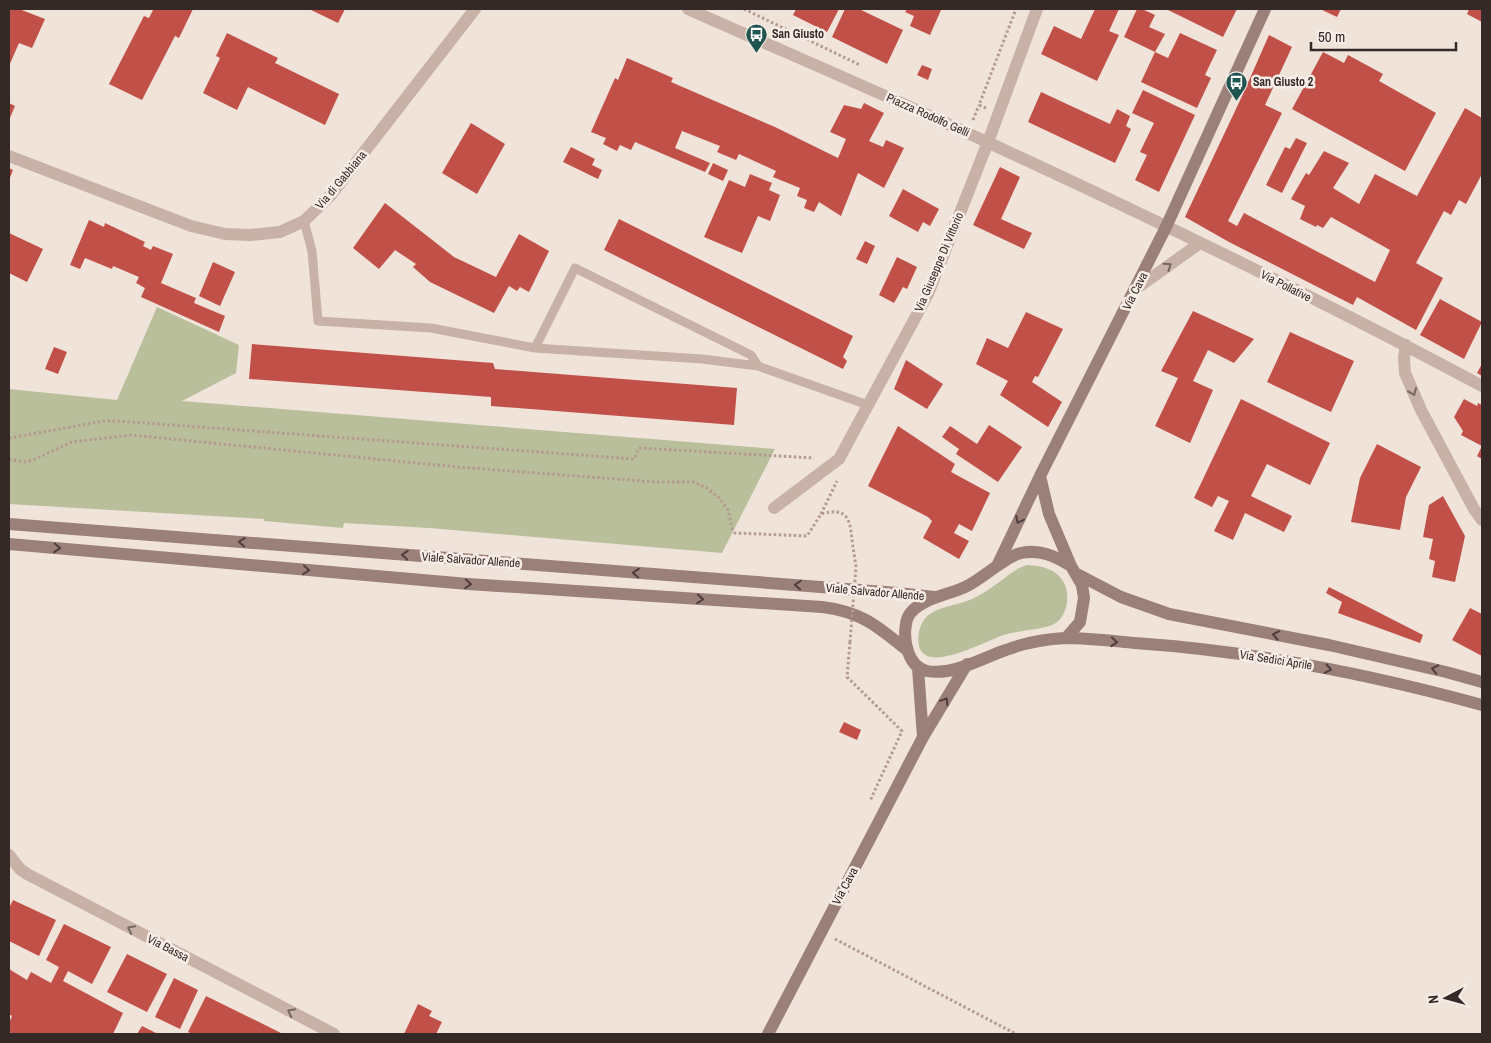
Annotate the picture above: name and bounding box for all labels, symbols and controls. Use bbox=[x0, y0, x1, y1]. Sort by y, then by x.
scale bar bbox=[1311, 20, 1456, 52]
bus stop icon: San Giusto bbox=[744, 22, 768, 53]
place label: San Giusto bbox=[772, 26, 824, 42]
text: 50 m bbox=[1318, 26, 1345, 47]
bus stop icon: San Giusto 2 bbox=[1225, 70, 1249, 101]
place label: San Giusto 2 bbox=[1253, 74, 1314, 90]
street label: Piazza Rodolfo Gelli bbox=[884, 89, 972, 141]
street label: Via di Gabbiana bbox=[312, 147, 370, 213]
street label: Via Giuseppe Di Vittorio bbox=[911, 210, 967, 314]
one-way arrow bbox=[1162, 263, 1172, 272]
street label: Via Pollative bbox=[1258, 266, 1314, 306]
street label: Via Cava bbox=[1119, 269, 1152, 313]
one-way arrow bbox=[1407, 387, 1418, 396]
one-way arrow bbox=[1015, 515, 1025, 524]
one-way arrow bbox=[238, 537, 246, 548]
one-way arrow bbox=[54, 542, 62, 553]
street label: Viale Salvador Allende bbox=[421, 549, 521, 571]
one-way arrow bbox=[400, 550, 408, 561]
one-way arrow bbox=[303, 564, 311, 575]
one-way arrow bbox=[632, 568, 640, 579]
one-way arrow bbox=[464, 579, 472, 590]
one-way arrow bbox=[794, 580, 802, 591]
street label: Viale Salvador Allende bbox=[825, 580, 925, 604]
one-way arrow bbox=[696, 594, 704, 605]
one-way arrow bbox=[1272, 631, 1281, 641]
one-way arrow bbox=[1111, 636, 1119, 647]
street label: Via Sedici Aprile bbox=[1239, 646, 1313, 674]
one-way arrow bbox=[1323, 663, 1332, 673]
one-way arrow bbox=[1431, 664, 1440, 675]
one-way arrow bbox=[939, 697, 949, 706]
street label: Via Cava bbox=[828, 864, 862, 908]
one-way arrow bbox=[127, 925, 136, 935]
street label: Via Bassa bbox=[144, 931, 192, 966]
north arrow bbox=[1421, 973, 1471, 1023]
text: N bbox=[1424, 994, 1442, 1004]
one-way arrow bbox=[287, 1008, 296, 1018]

